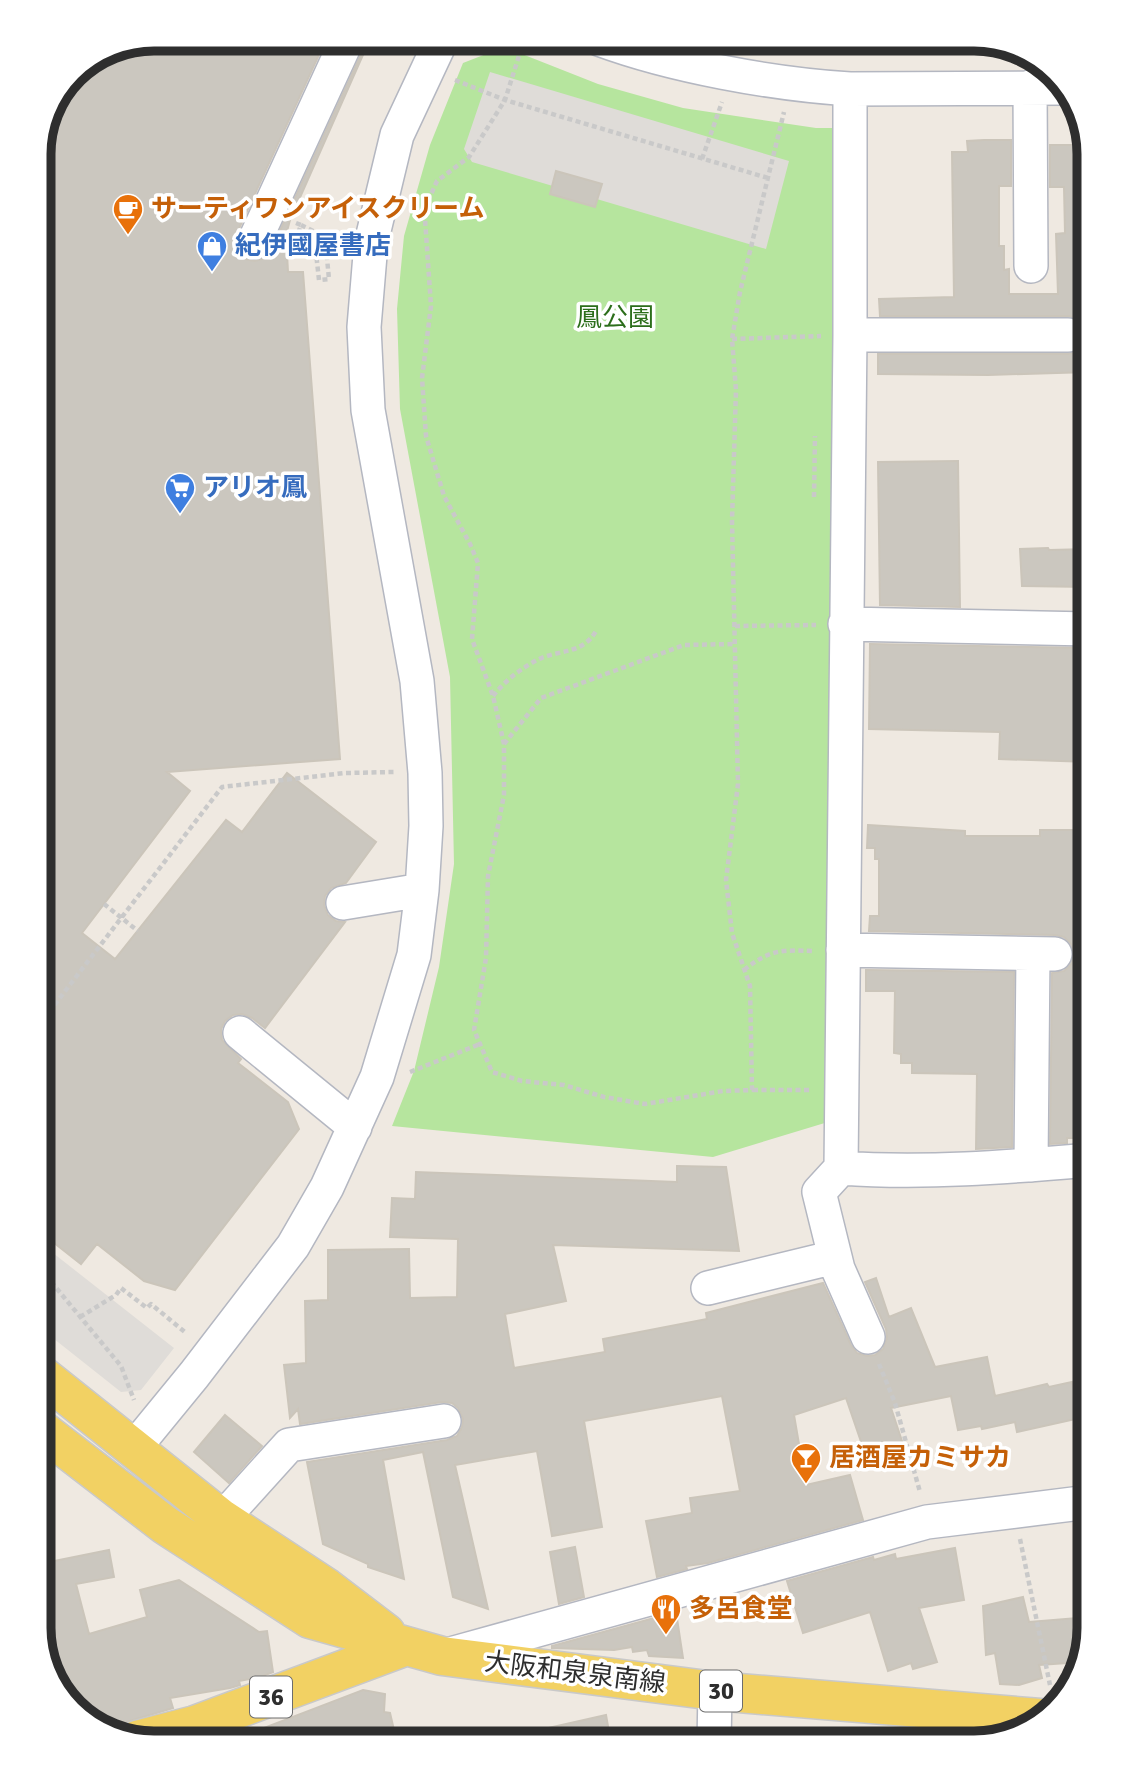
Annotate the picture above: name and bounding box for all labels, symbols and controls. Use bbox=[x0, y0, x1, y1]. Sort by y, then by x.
cafe icon: サーティワンアイスクリーム bbox=[111, 192, 145, 236]
place label: サーティワンアイスクリーム bbox=[151, 193, 485, 225]
shop icon: 紀伊國屋書店 bbox=[195, 229, 229, 273]
place label: 紀伊國屋書店 bbox=[235, 230, 391, 262]
park label: 鳳公園 bbox=[576, 302, 654, 334]
supermarket icon: アリオ鳳 bbox=[163, 471, 197, 515]
place label: アリオ鳳 bbox=[203, 472, 307, 504]
bar icon: 居酒屋カミサカ bbox=[789, 1441, 823, 1485]
place label: 居酒屋カミサカ bbox=[829, 1442, 1011, 1474]
restaurant icon: 多呂食堂 bbox=[649, 1592, 683, 1636]
place label: 多呂食堂 bbox=[689, 1593, 793, 1625]
street label: 大阪和泉泉南線 bbox=[483, 1646, 667, 1700]
road number: 30 bbox=[700, 1671, 742, 1712]
road number: 36 bbox=[250, 1676, 292, 1717]

